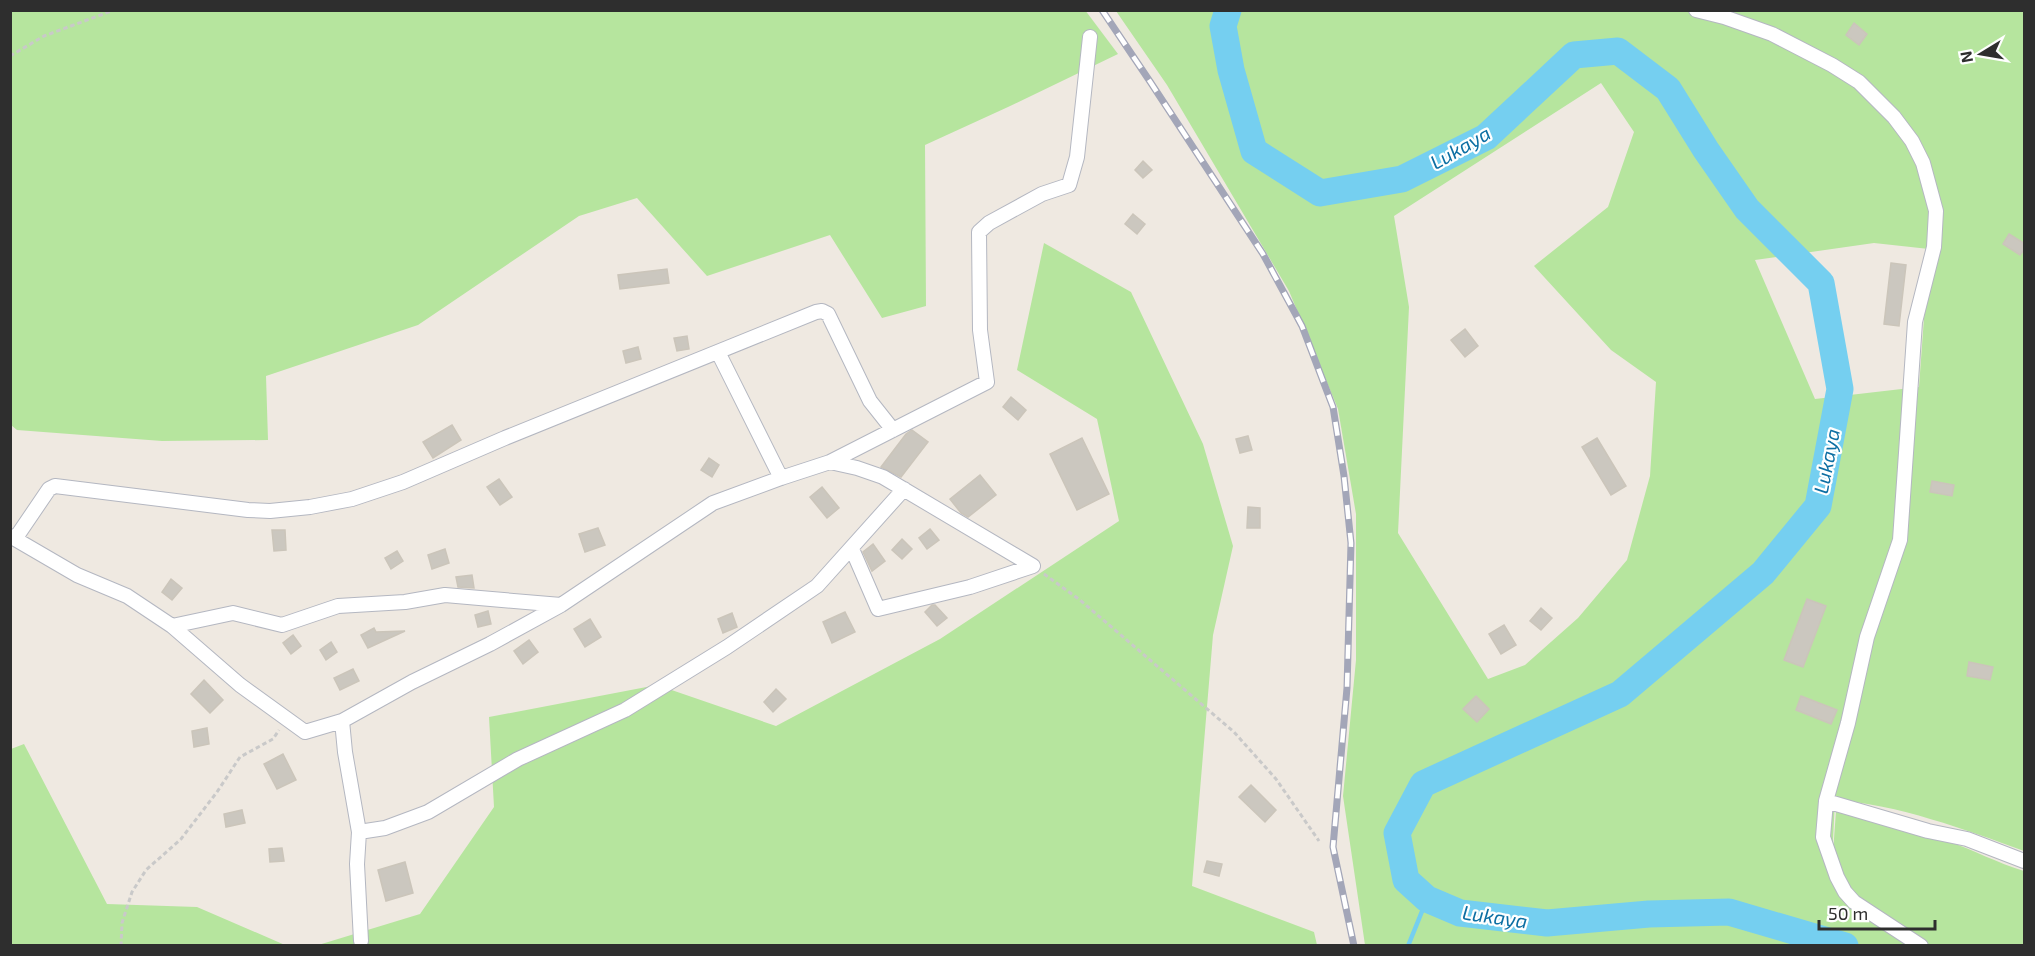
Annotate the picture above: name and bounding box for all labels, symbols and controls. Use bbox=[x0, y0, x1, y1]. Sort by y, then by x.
north arrow bbox=[1951, 24, 2011, 84]
text: N bbox=[1955, 49, 1976, 64]
water label: Lukaya bbox=[1426, 120, 1495, 175]
water label: Lukaya bbox=[1808, 427, 1845, 496]
scale bar bbox=[1819, 893, 1934, 931]
water label: Lukaya bbox=[1461, 900, 1529, 933]
text: 50 m bbox=[1828, 902, 1868, 924]

